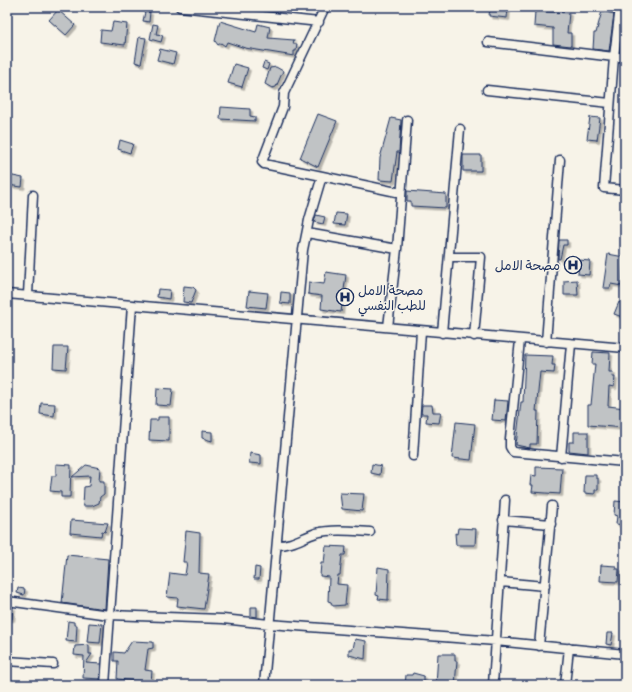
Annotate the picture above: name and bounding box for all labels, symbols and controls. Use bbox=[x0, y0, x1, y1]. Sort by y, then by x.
hospital icon: مصحة الامل bbox=[563, 255, 583, 275]
place label: مصحة الامل bbox=[495, 258, 560, 274]
place label: مصحة الامل للطب النفسي bbox=[358, 283, 426, 317]
hospital icon: مصحة الامل للطب النفسي bbox=[335, 287, 355, 307]

